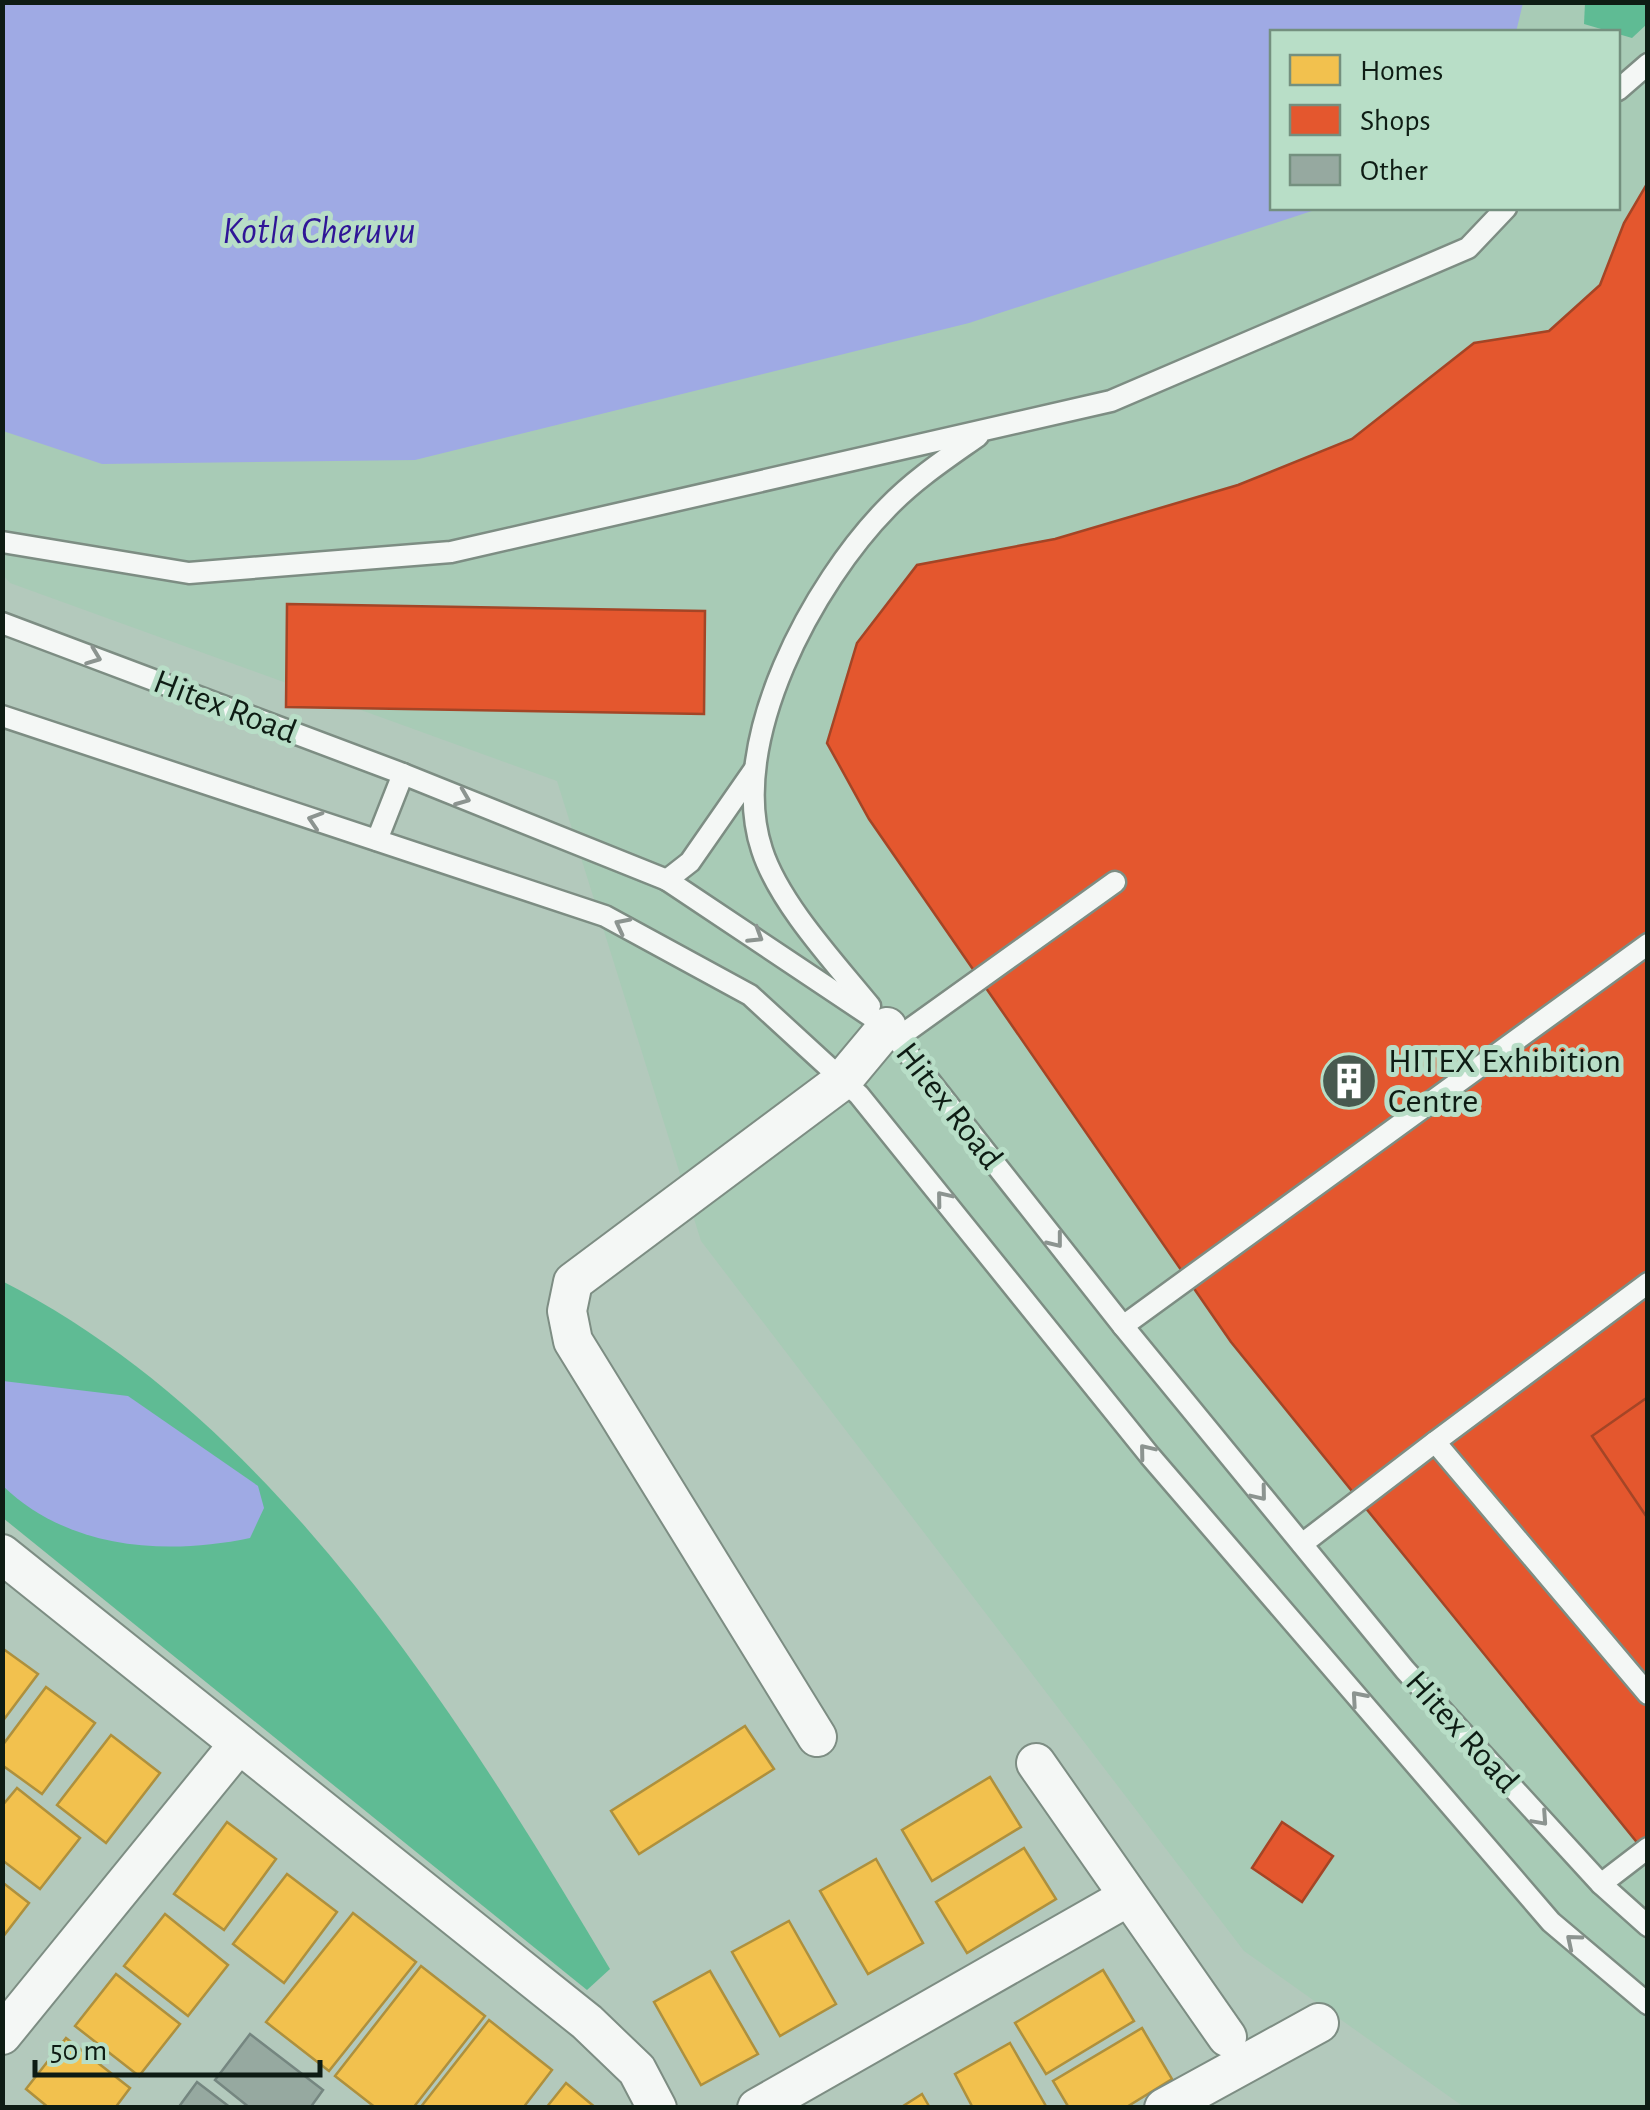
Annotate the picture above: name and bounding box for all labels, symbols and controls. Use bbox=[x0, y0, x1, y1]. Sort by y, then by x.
legend bbox=[1270, 30, 1620, 210]
text: Homes bbox=[1360, 56, 1443, 86]
text: Shops bbox=[1360, 106, 1431, 136]
text: Other bbox=[1360, 156, 1428, 186]
water label: Kotla Cheruvu bbox=[222, 213, 416, 251]
one-way arrow bbox=[84, 645, 101, 666]
street label: Hitex Road bbox=[149, 664, 301, 750]
one-way arrow bbox=[453, 786, 471, 806]
one-way arrow bbox=[307, 811, 324, 832]
one-way arrow bbox=[614, 917, 632, 937]
one-way arrow bbox=[745, 924, 763, 943]
street label: Hitex Road bbox=[889, 1036, 1009, 1176]
place label: HITEX Exhibition Centre bbox=[1388, 1044, 1621, 1119]
building icon: HITEX Exhibition Centre bbox=[1319, 1051, 1379, 1111]
one-way arrow bbox=[937, 1191, 955, 1209]
one-way arrow bbox=[1044, 1230, 1062, 1248]
one-way arrow bbox=[1140, 1445, 1158, 1463]
one-way arrow bbox=[1249, 1482, 1267, 1500]
street label: Hitex Road bbox=[1399, 1665, 1525, 1799]
one-way arrow bbox=[1351, 1691, 1369, 1710]
one-way arrow bbox=[1529, 1807, 1547, 1826]
one-way arrow bbox=[1566, 1935, 1584, 1953]
scale bar bbox=[35, 2015, 320, 2077]
text: 50 m bbox=[50, 2036, 107, 2066]

